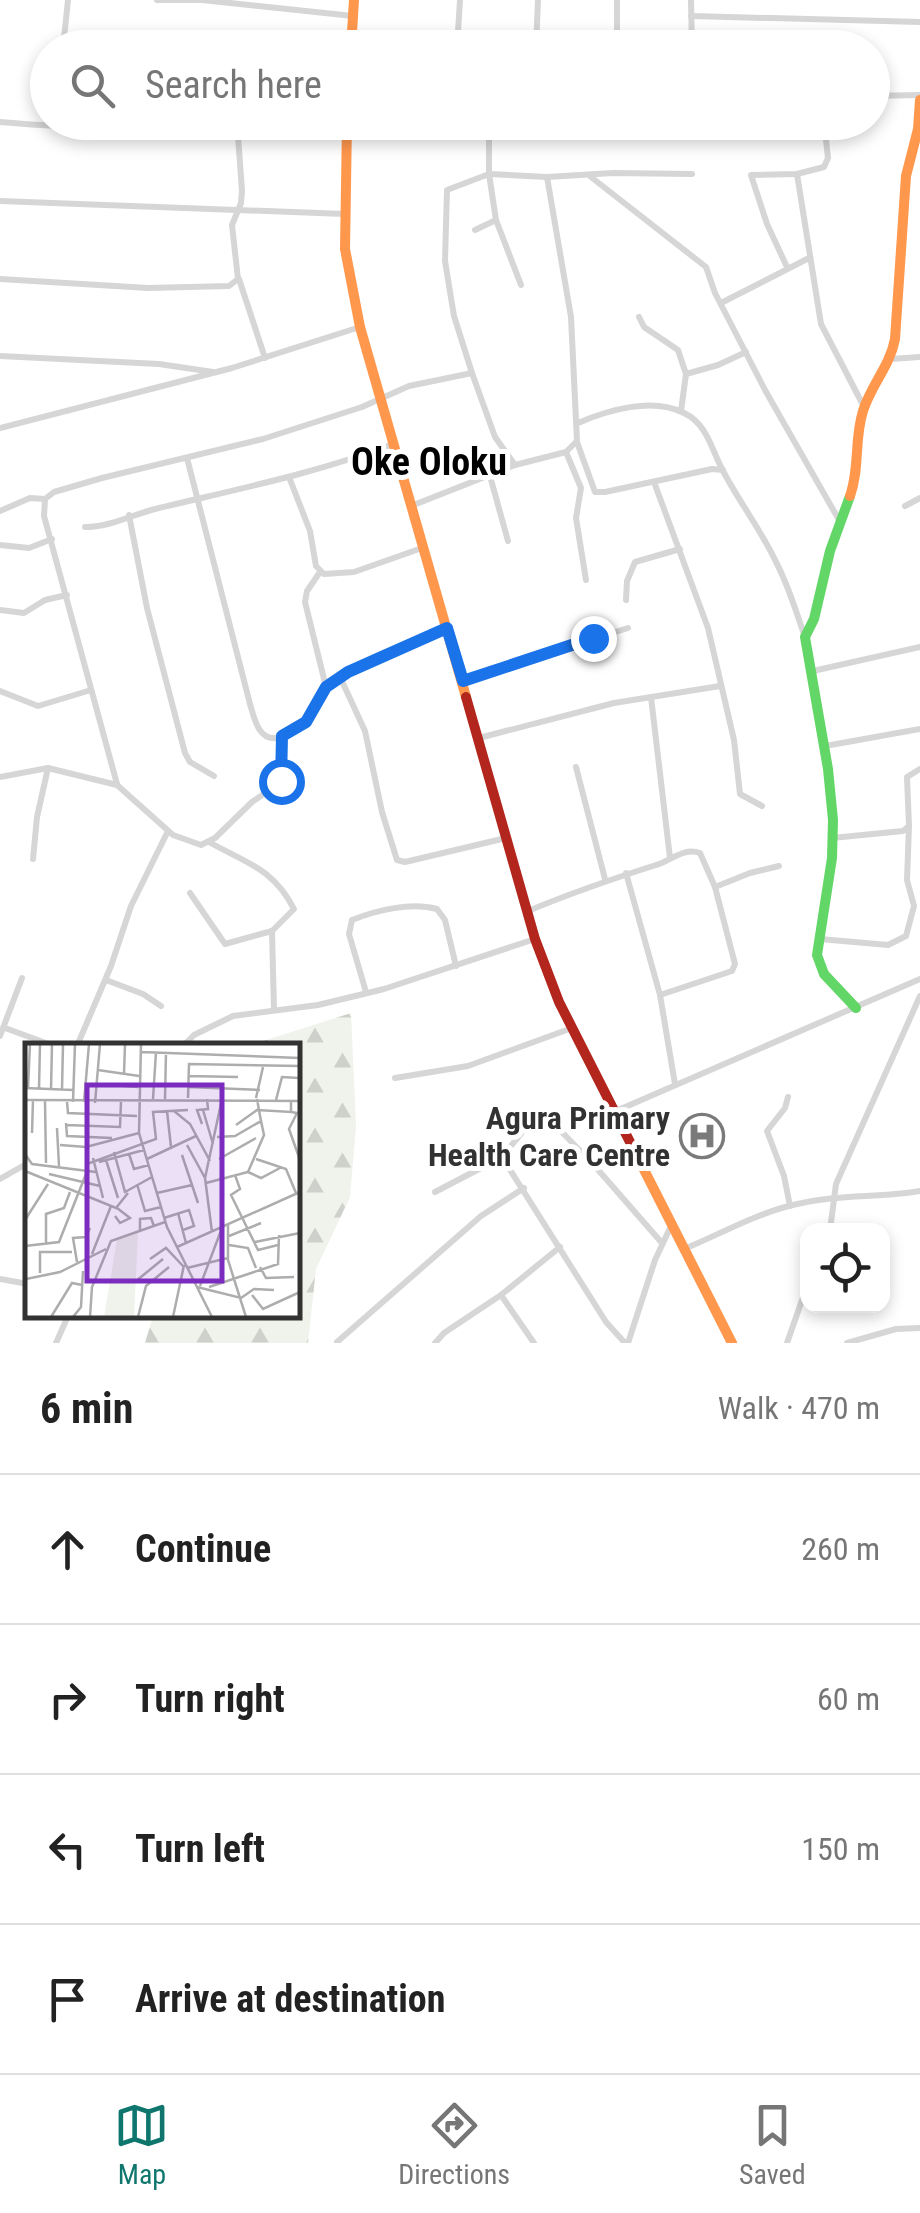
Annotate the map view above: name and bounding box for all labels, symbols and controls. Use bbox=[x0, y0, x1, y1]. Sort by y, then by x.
search box bbox=[30, 30, 890, 140]
icon: search bbox=[65, 58, 120, 113]
text: Search here bbox=[145, 63, 322, 107]
district label: Oke Oloku bbox=[351, 440, 507, 484]
route end bbox=[571, 616, 617, 662]
route start bbox=[259, 759, 305, 805]
inset map bbox=[25, 1043, 300, 1318]
place label: Agura Primary Health Care Centre bbox=[428, 1099, 670, 1174]
hospital icon: Agura Primary Health Care Centre bbox=[679, 1113, 725, 1159]
map controls bbox=[800, 1223, 890, 1313]
button: locate bbox=[800, 1223, 890, 1313]
text: 6 min bbox=[40, 1384, 133, 1433]
text: Walk · 470 m bbox=[718, 1389, 880, 1427]
icon: ahead bbox=[40, 1522, 95, 1577]
text: Continue bbox=[135, 1527, 271, 1571]
text: 260 m bbox=[801, 1530, 880, 1568]
icon: right bbox=[40, 1672, 95, 1727]
text: Turn right bbox=[135, 1677, 285, 1721]
text: 60 m bbox=[817, 1680, 880, 1718]
icon: left bbox=[40, 1822, 95, 1877]
text: Turn left bbox=[135, 1827, 265, 1871]
text: 150 m bbox=[801, 1830, 880, 1868]
icon: arrive bbox=[40, 1972, 95, 2027]
text: Arrive at destination bbox=[135, 1977, 445, 2021]
tab: Map bbox=[114, 2098, 169, 2191]
tab: Directions bbox=[398, 2098, 510, 2191]
tab: Saved bbox=[739, 2098, 806, 2191]

